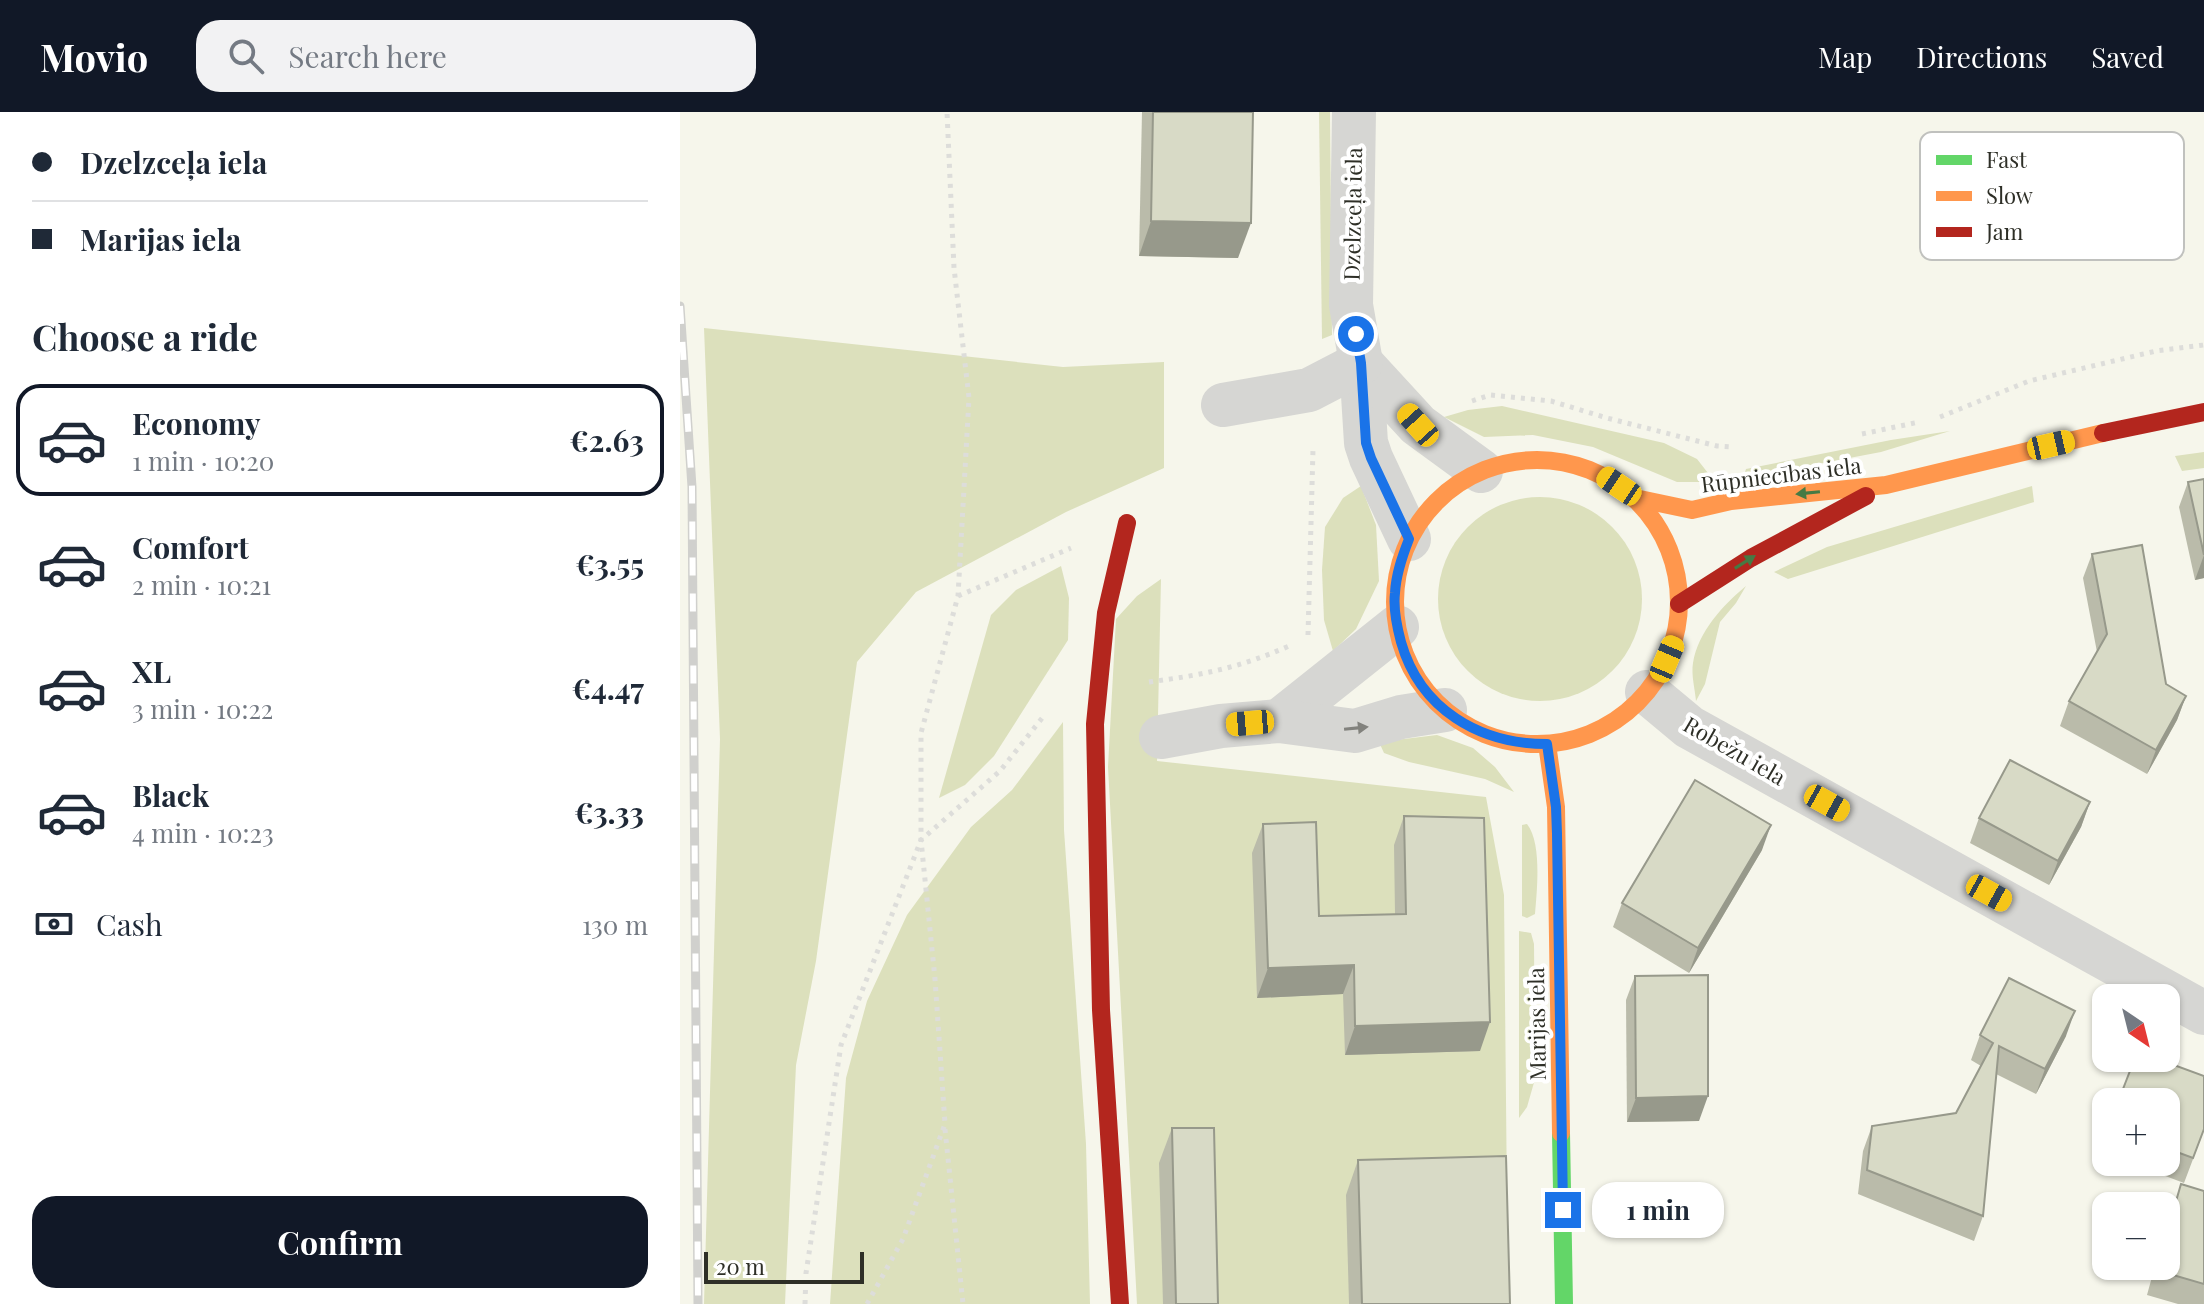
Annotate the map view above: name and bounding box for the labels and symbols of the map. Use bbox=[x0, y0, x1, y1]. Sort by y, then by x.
legend bbox=[1920, 132, 2184, 260]
text: Fast bbox=[1986, 144, 2028, 174]
street label: Dzelzceļa iela bbox=[1336, 147, 1368, 281]
text: Slow bbox=[1986, 180, 2033, 210]
text: Jam bbox=[1985, 216, 2024, 246]
route start bbox=[1338, 316, 1374, 352]
car bbox=[1393, 399, 1443, 451]
car bbox=[2025, 428, 2077, 462]
street label: Rūpniecības iela bbox=[1699, 449, 1863, 499]
car bbox=[1592, 463, 1646, 509]
one-way arrow bbox=[1795, 487, 1820, 500]
one-way arrow bbox=[1734, 555, 1756, 569]
car bbox=[1647, 632, 1687, 686]
car bbox=[1225, 709, 1275, 737]
street label: Robežu iela bbox=[1678, 709, 1792, 791]
one-way arrow bbox=[1344, 721, 1369, 734]
car bbox=[1800, 781, 1854, 825]
car bbox=[1962, 871, 2016, 915]
street label: Marijas iela bbox=[1520, 967, 1552, 1081]
north arrow bbox=[2092, 984, 2180, 1072]
callout: 1 min bbox=[1591, 1182, 1723, 1238]
route end bbox=[1545, 1192, 1581, 1228]
scale bar bbox=[704, 1248, 864, 1284]

